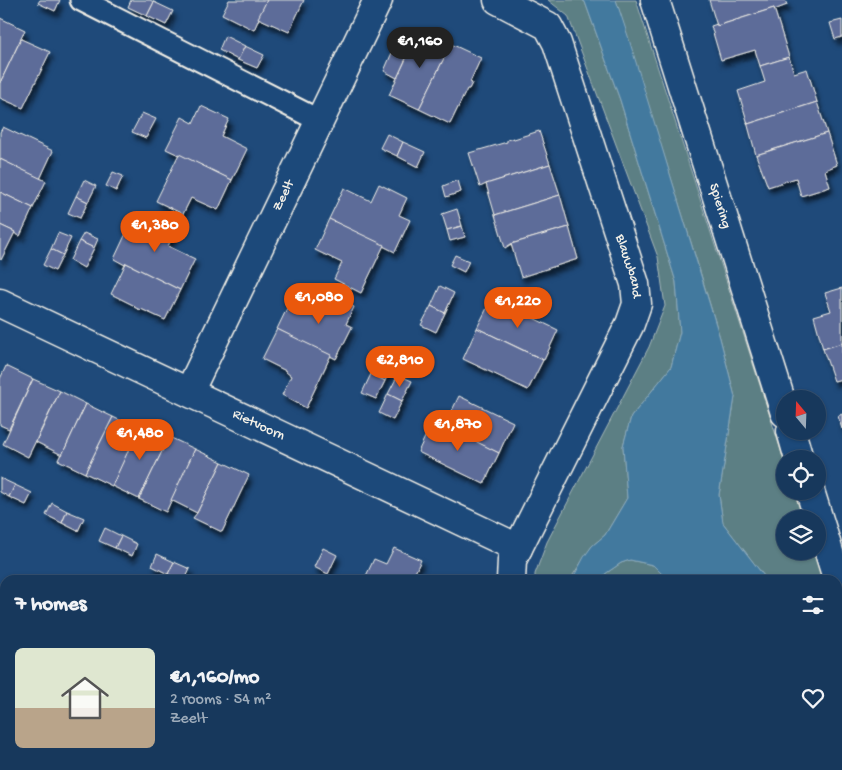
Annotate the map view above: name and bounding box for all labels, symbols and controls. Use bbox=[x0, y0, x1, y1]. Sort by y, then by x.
pin: €1,160 bbox=[379, 27, 461, 69]
text: €1,160 bbox=[398, 33, 442, 52]
street label: Zeelt bbox=[269, 176, 299, 214]
street label: Spiering bbox=[705, 181, 735, 231]
pin: €1,380 bbox=[114, 210, 196, 253]
text: €1,380 bbox=[131, 217, 179, 236]
street label: Blauwband bbox=[611, 231, 645, 300]
pin: €1,080 bbox=[278, 282, 360, 325]
pin: €1,220 bbox=[477, 286, 559, 329]
text: €1,080 bbox=[295, 289, 343, 308]
text: €1,220 bbox=[495, 293, 541, 312]
pin: €2,810 bbox=[359, 346, 441, 388]
text: €2,810 bbox=[377, 352, 423, 371]
north arrow bbox=[776, 390, 826, 440]
map controls bbox=[776, 390, 826, 560]
street label: Rietvoorn bbox=[230, 406, 288, 445]
pin: €1,870 bbox=[417, 410, 499, 452]
text: €1,870 bbox=[434, 416, 482, 435]
pin: €1,480 bbox=[99, 418, 181, 461]
text: €1,480 bbox=[117, 425, 163, 444]
button: locate bbox=[776, 450, 826, 500]
button: layers bbox=[776, 510, 826, 560]
icon: filters bbox=[799, 591, 827, 619]
text: 7 homes bbox=[15, 593, 87, 618]
text: €1,160/mo bbox=[170, 666, 259, 691]
icon: home bbox=[55, 668, 115, 728]
icon: heart bbox=[799, 684, 827, 712]
text: 2 rooms · 54 m² bbox=[170, 691, 271, 710]
text: Zeelt bbox=[170, 710, 207, 729]

